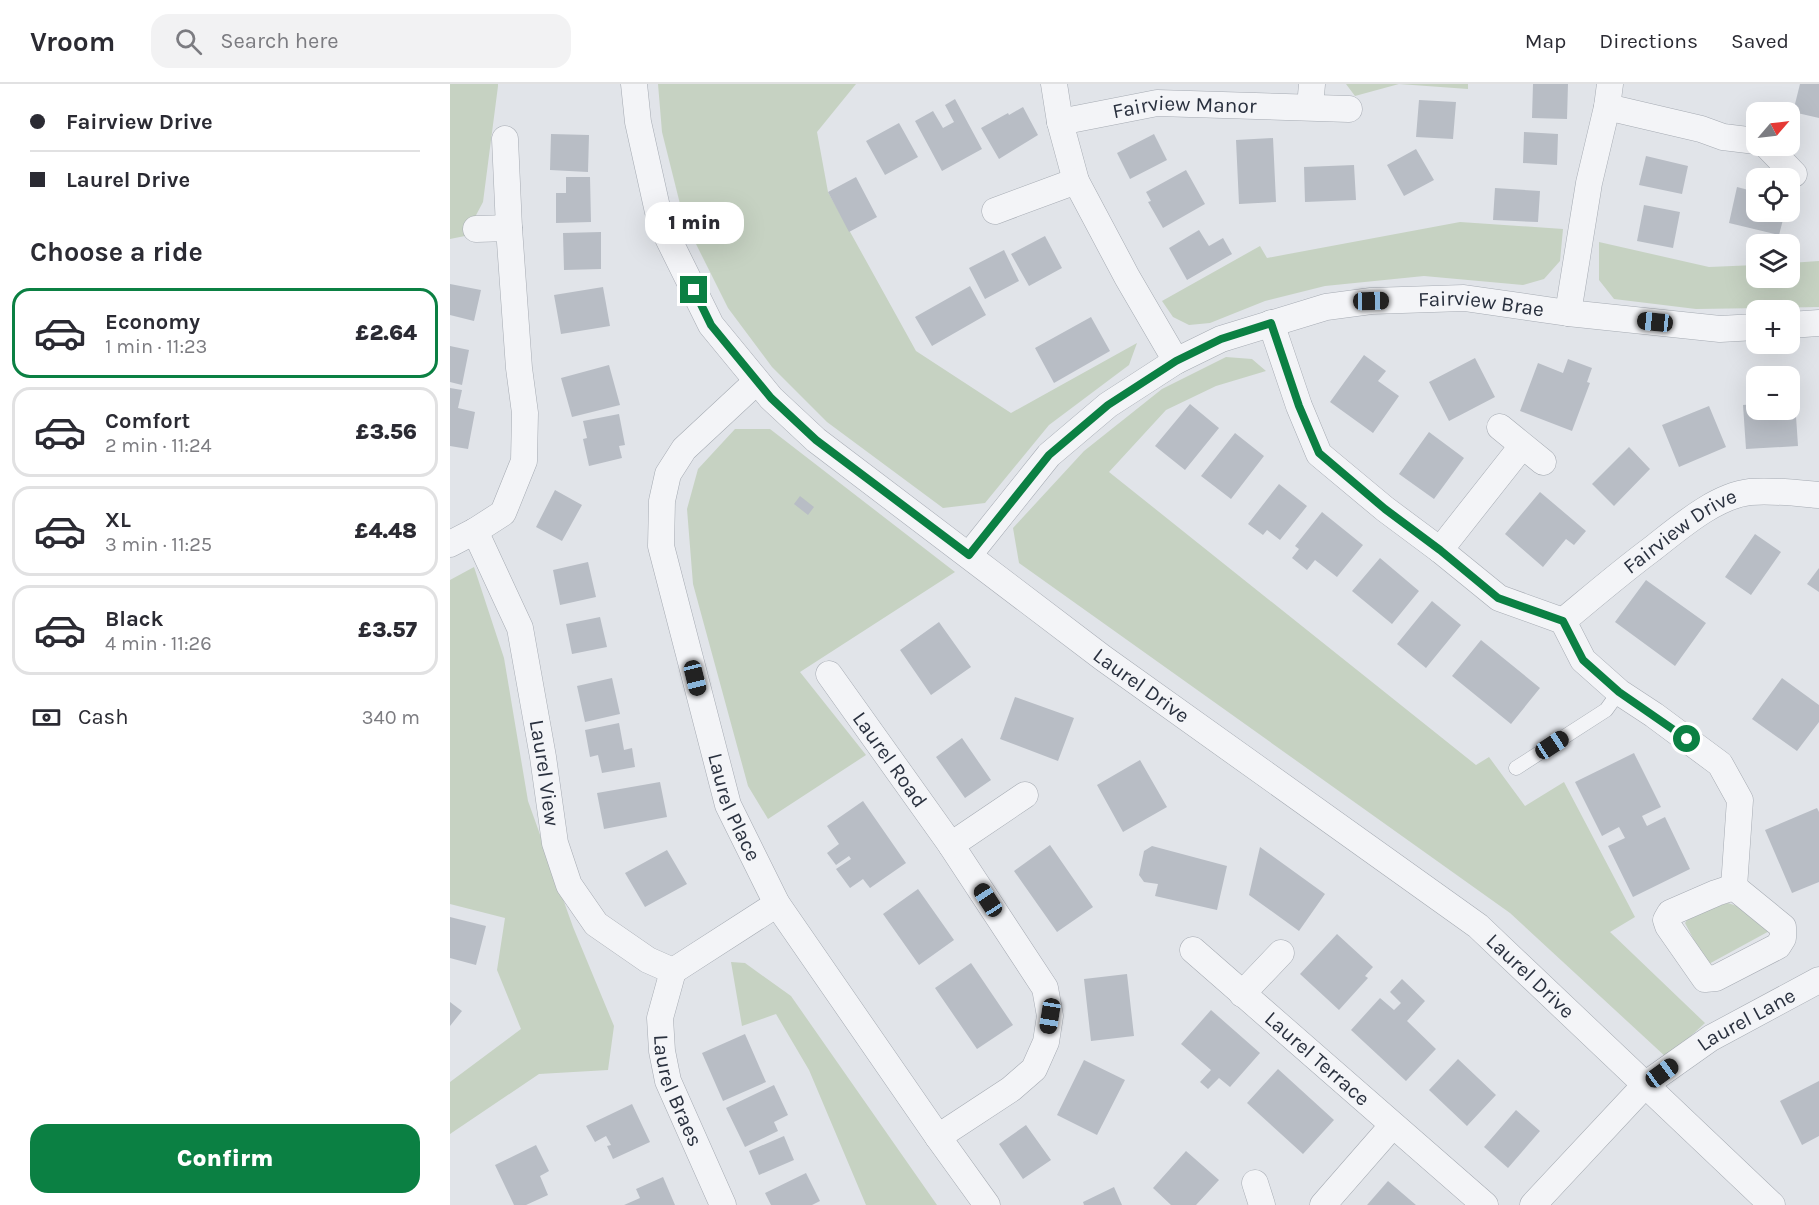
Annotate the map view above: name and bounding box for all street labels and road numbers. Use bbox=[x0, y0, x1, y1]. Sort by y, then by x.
street label: Fairview Manor bbox=[1110, 91, 1257, 123]
street label: Fairview Brae bbox=[1418, 286, 1546, 321]
street label: Fairview Drive bbox=[1618, 484, 1740, 579]
street label: Laurel Drive bbox=[1089, 643, 1194, 728]
street label: Laurel Road bbox=[848, 707, 932, 812]
street label: Laurel View bbox=[525, 718, 565, 828]
street label: Laurel Place bbox=[703, 750, 766, 865]
street label: Laurel Drive bbox=[1481, 928, 1580, 1023]
street label: Laurel Lane bbox=[1692, 983, 1799, 1056]
street label: Laurel Terrace bbox=[1260, 1006, 1375, 1111]
street label: Laurel Braes bbox=[649, 1034, 707, 1150]

